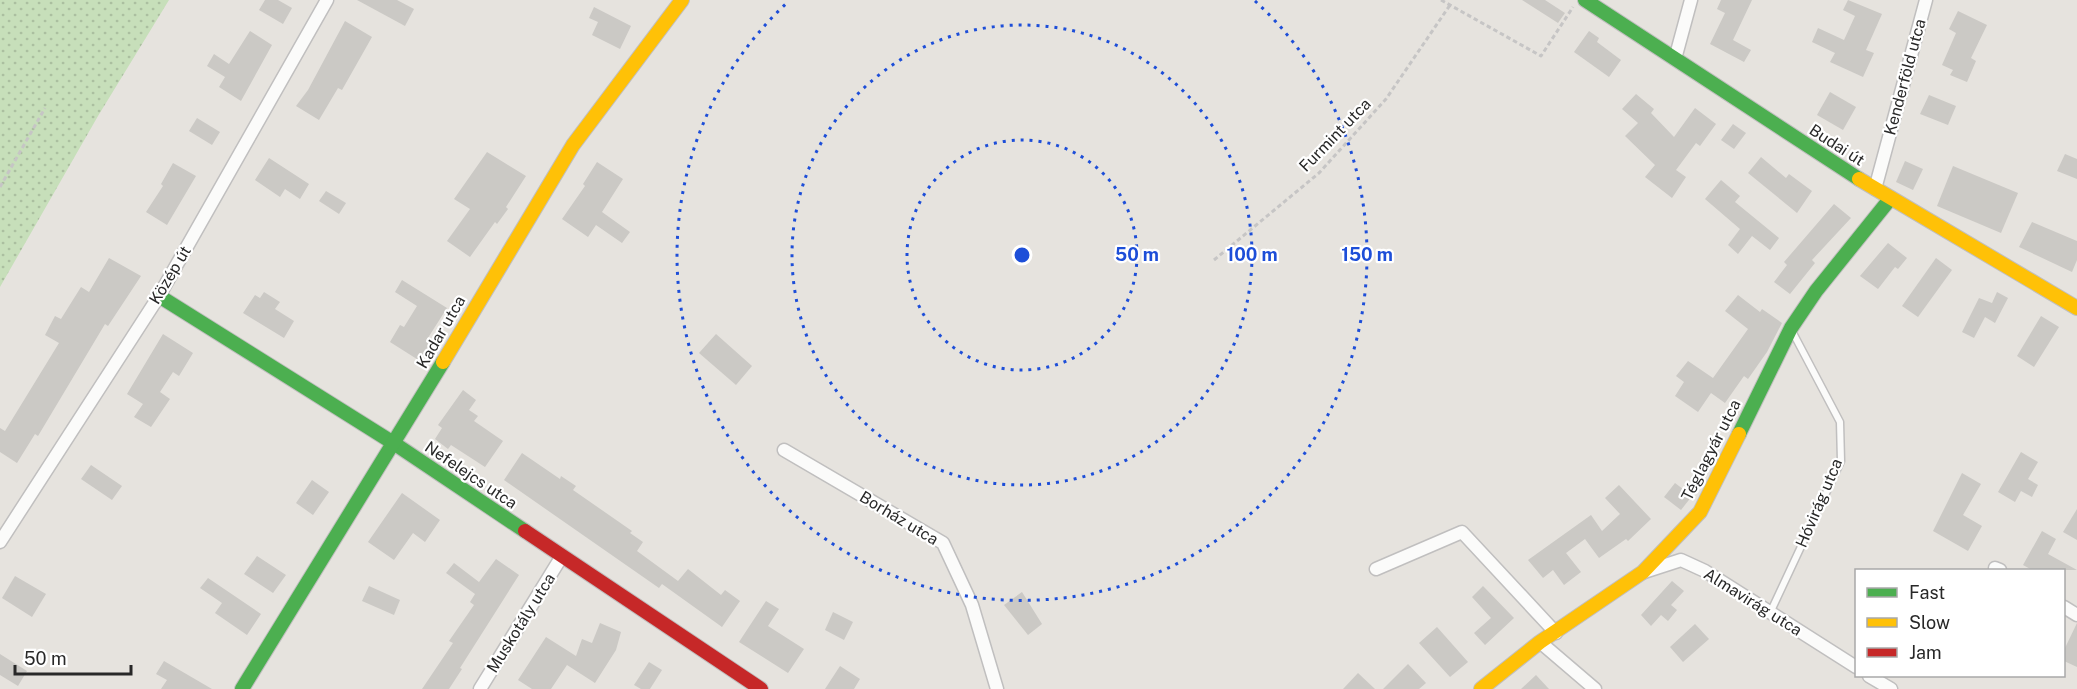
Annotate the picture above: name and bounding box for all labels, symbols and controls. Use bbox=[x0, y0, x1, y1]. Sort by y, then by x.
street label: Kenderföld utca bbox=[1880, 17, 1930, 137]
street label: Furmint utca bbox=[1295, 94, 1375, 176]
street label: Budai út bbox=[1806, 120, 1868, 170]
street label: Közép út bbox=[145, 242, 195, 308]
text: 50 m bbox=[1115, 244, 1159, 265]
text: 100 m bbox=[1226, 244, 1278, 265]
text: 150 m bbox=[1341, 244, 1393, 265]
centre of rings bbox=[1012, 245, 1032, 265]
street label: Kadar utca bbox=[413, 292, 469, 372]
street label: Téglagyár utca bbox=[1677, 396, 1745, 504]
street label: Nefelejcs utca bbox=[421, 437, 521, 513]
street label: Hóvirág utca bbox=[1792, 456, 1846, 550]
street label: Borház utca bbox=[856, 487, 942, 549]
street label: Almavirág utca bbox=[1700, 564, 1806, 640]
legend bbox=[1855, 569, 2065, 677]
street label: Muskotály utca bbox=[483, 570, 559, 676]
text: Fast bbox=[1909, 582, 1945, 603]
text: Slow bbox=[1909, 612, 1950, 633]
scale bar bbox=[15, 638, 130, 676]
text: Jam bbox=[1909, 642, 1942, 663]
text: 50 m bbox=[24, 648, 67, 669]

